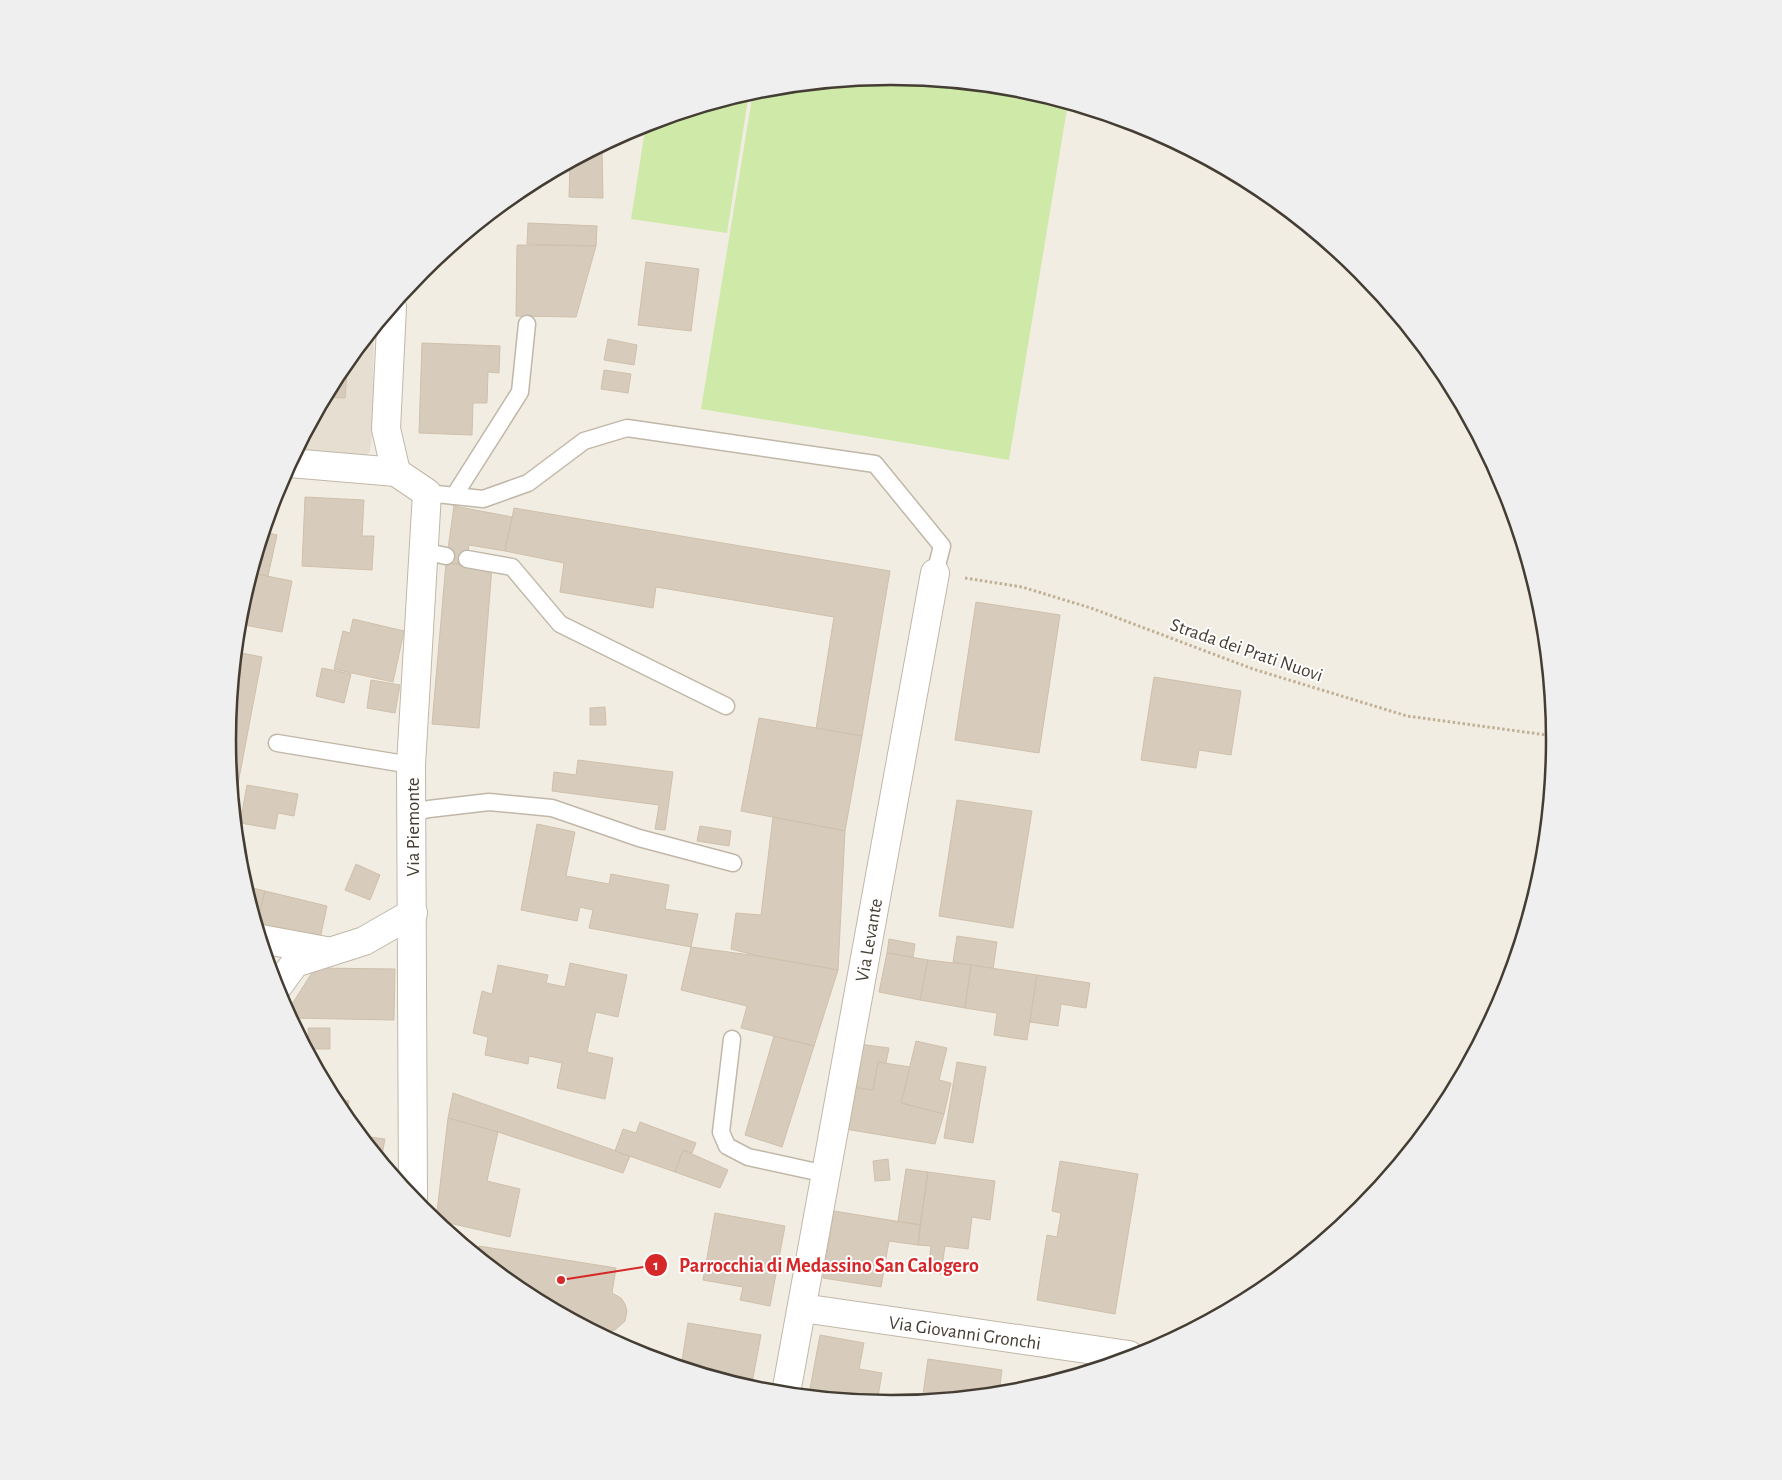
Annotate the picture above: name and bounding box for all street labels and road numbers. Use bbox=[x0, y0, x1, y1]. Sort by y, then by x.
street label: Strada dei Prati Nuovi bbox=[1168, 615, 1325, 685]
street label: Via Piemonte bbox=[404, 777, 423, 877]
street label: Via Levante bbox=[853, 897, 886, 983]
street label: Via Giovanni Gronchi bbox=[887, 1313, 1042, 1354]

